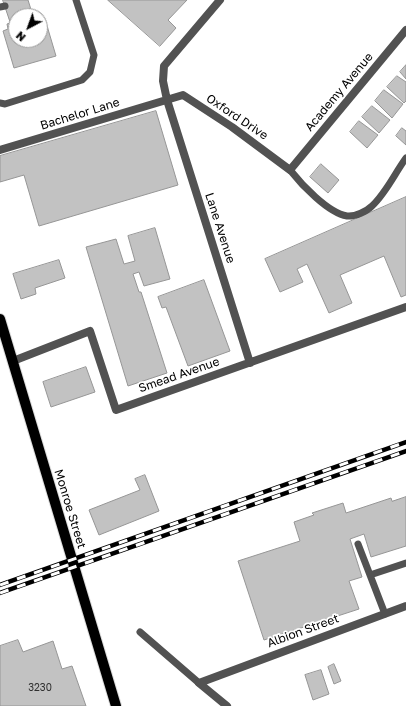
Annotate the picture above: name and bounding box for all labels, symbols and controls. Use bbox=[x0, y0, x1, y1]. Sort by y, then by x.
north arrow bbox=[8, 8, 48, 48]
text: N bbox=[13, 29, 28, 44]
street label: Academy Avenue bbox=[302, 50, 376, 134]
street label: Oxford Drive bbox=[203, 91, 271, 143]
street label: Bachelor Lane bbox=[39, 95, 121, 133]
street label: Lane Avenue bbox=[202, 191, 238, 265]
street label: Smead Avenue bbox=[137, 354, 221, 396]
street label: Monroe Street bbox=[51, 468, 89, 550]
street label: Albion Street bbox=[265, 611, 341, 651]
house number: 3230 bbox=[28, 682, 52, 694]

